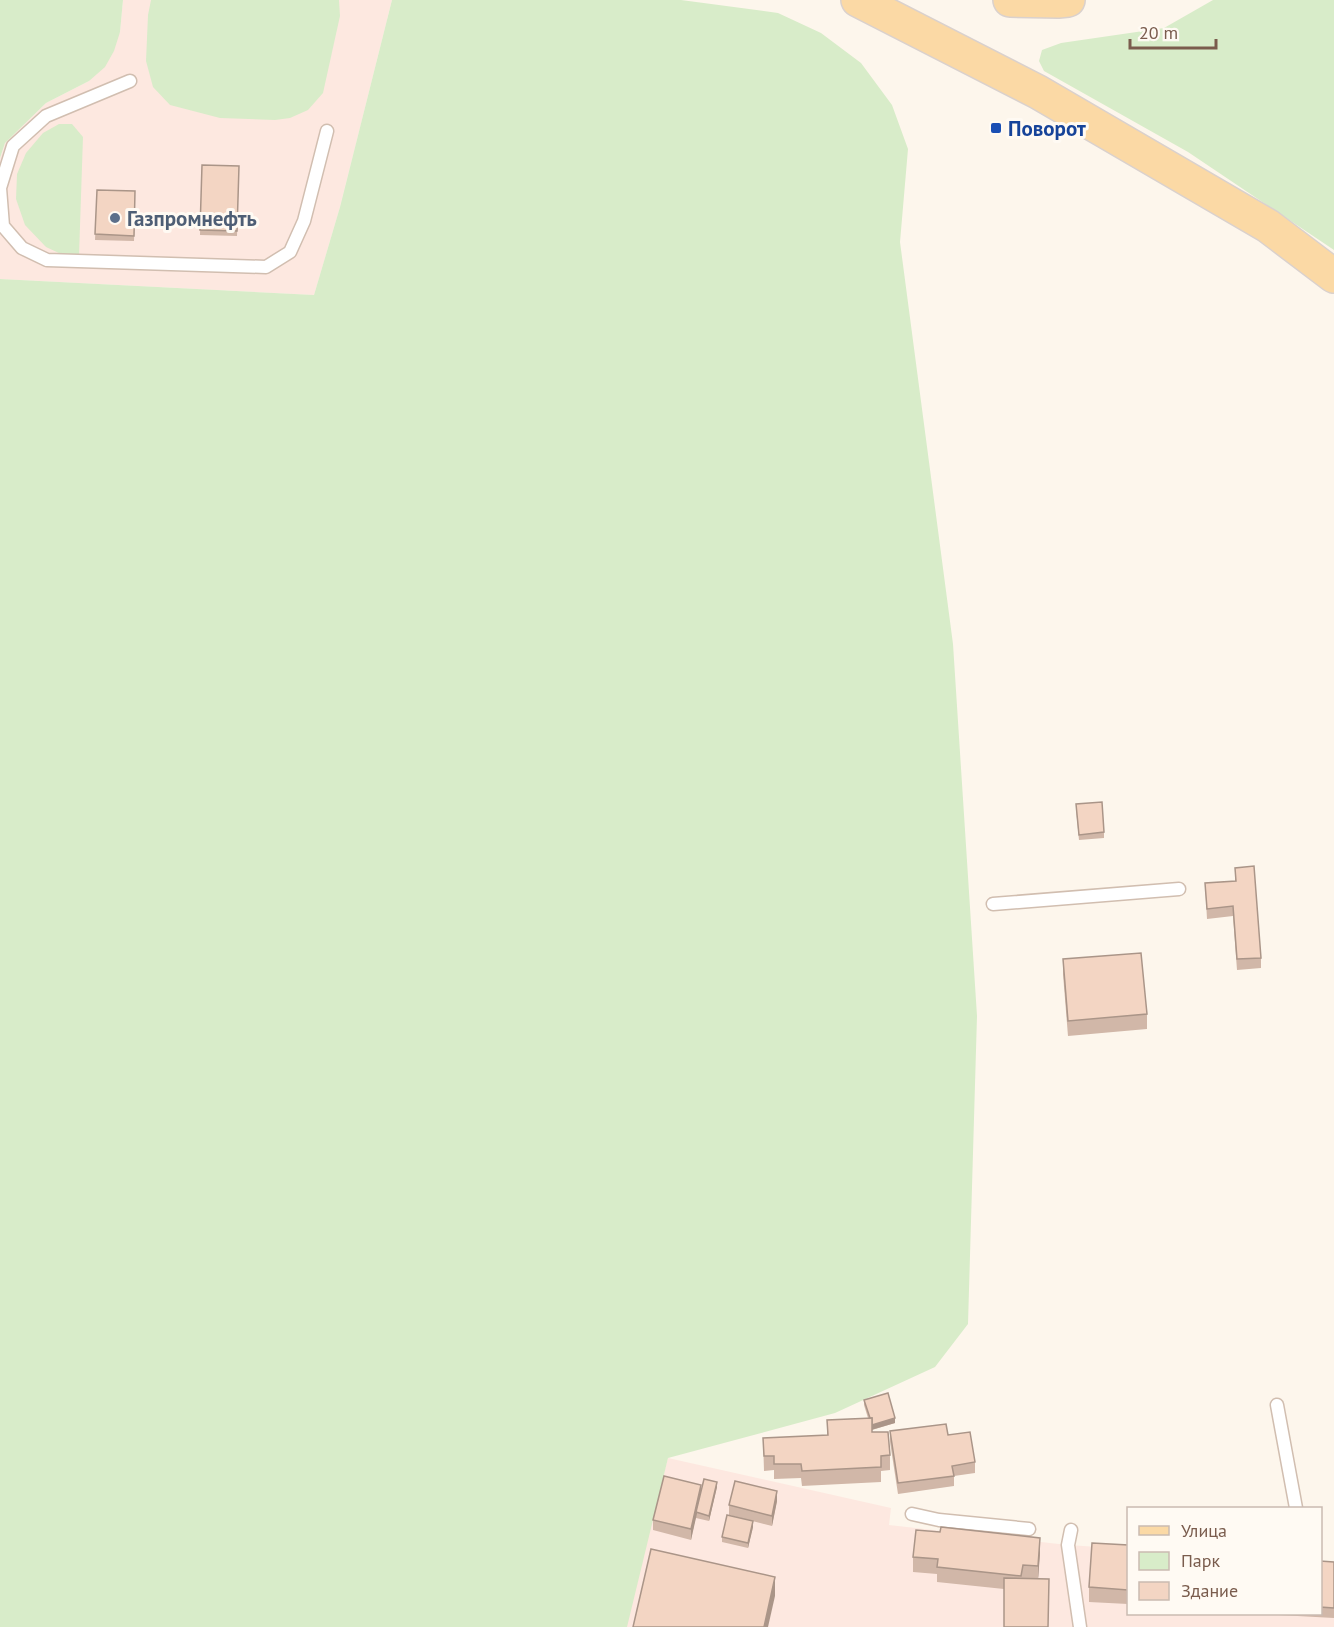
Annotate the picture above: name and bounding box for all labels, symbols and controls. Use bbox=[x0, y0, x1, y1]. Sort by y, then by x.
scale bar bbox=[1130, 12, 1216, 50]
text: 20 m bbox=[1139, 21, 1178, 44]
place label: Поворот bbox=[1008, 115, 1086, 142]
marker: Поворот bbox=[989, 121, 1003, 135]
place label: Газпромнефть bbox=[127, 205, 257, 232]
marker: Газпромнефть bbox=[108, 211, 122, 225]
legend bbox=[1127, 1507, 1322, 1615]
text: Улица bbox=[1181, 1519, 1227, 1542]
text: Парк bbox=[1181, 1549, 1221, 1572]
text: Здание bbox=[1181, 1579, 1238, 1602]

